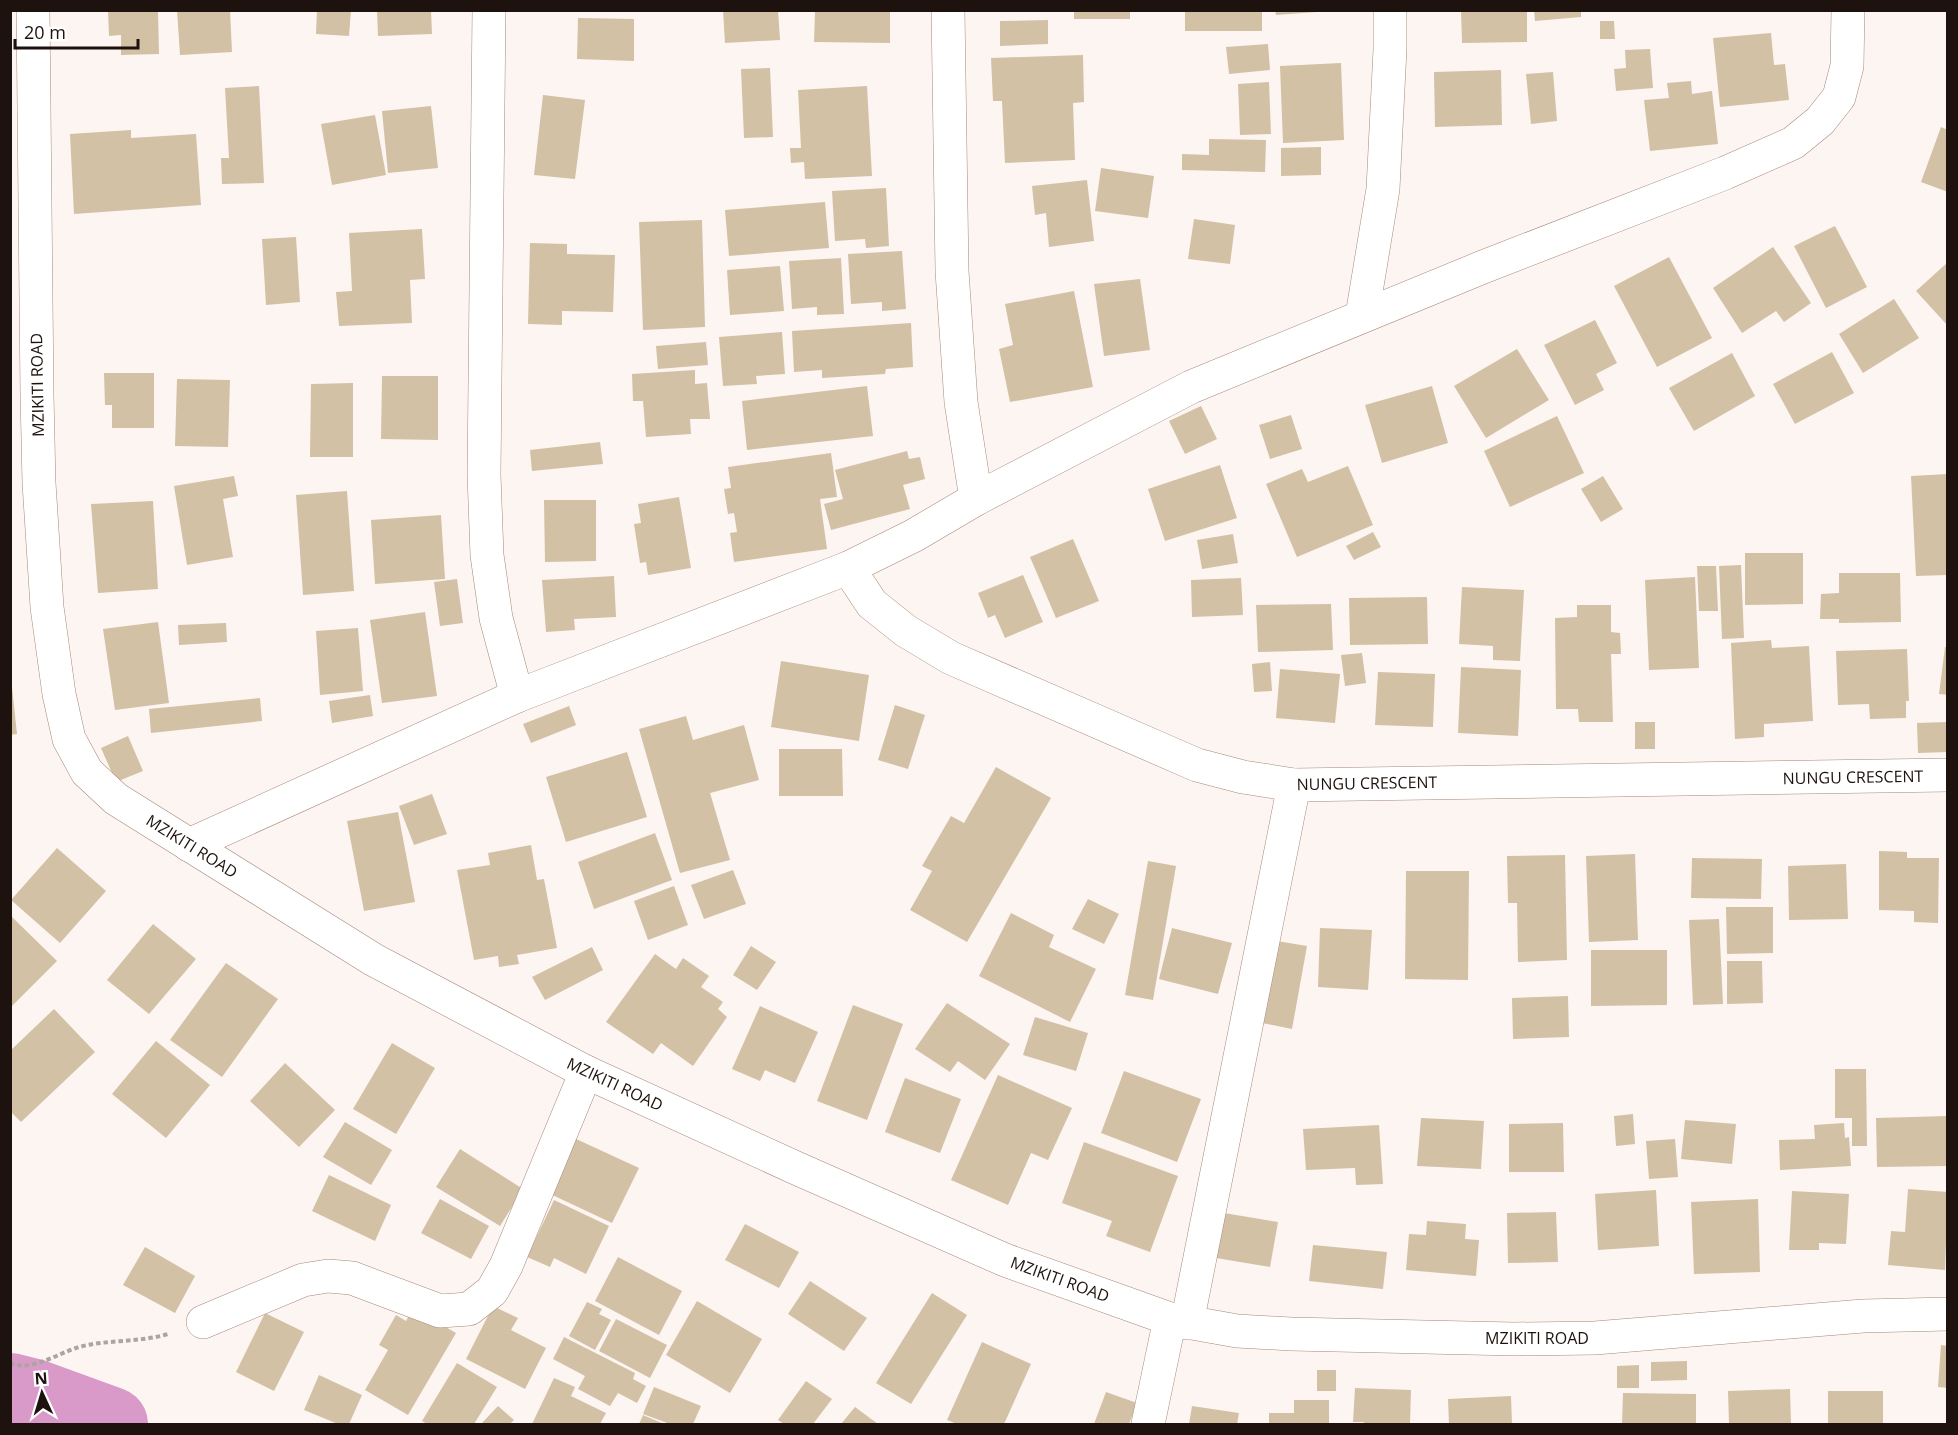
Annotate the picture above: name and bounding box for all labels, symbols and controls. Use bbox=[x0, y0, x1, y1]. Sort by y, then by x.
scale bar bbox=[15, 12, 138, 50]
text: 20 m bbox=[24, 20, 66, 44]
street label: MZIKITI ROAD bbox=[25, 333, 49, 437]
street label: NUNGU CRESCENT bbox=[1782, 765, 1924, 789]
street label: NUNGU CRESCENT bbox=[1296, 771, 1438, 795]
street label: MZIKITI ROAD bbox=[142, 809, 242, 883]
street label: MZIKITI ROAD bbox=[563, 1052, 667, 1116]
street label: MZIKITI ROAD bbox=[1007, 1251, 1113, 1307]
street label: MZIKITI ROAD bbox=[1485, 1327, 1589, 1349]
north arrow bbox=[12, 1363, 72, 1423]
text: N bbox=[34, 1367, 48, 1389]

